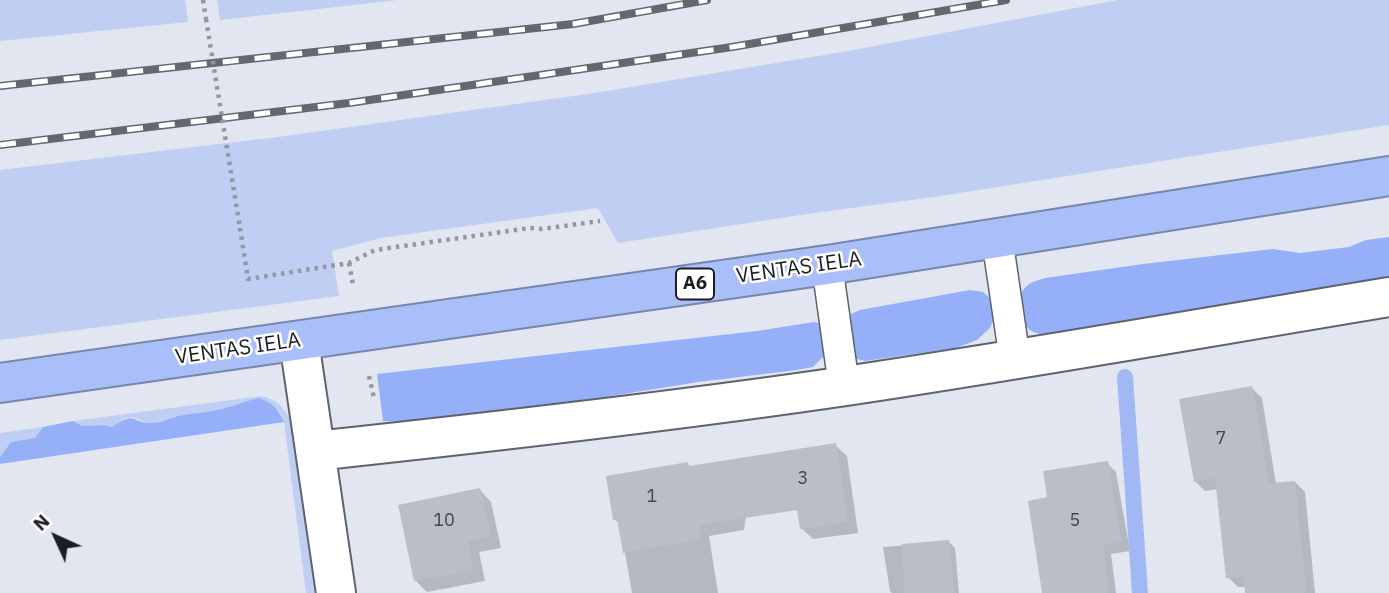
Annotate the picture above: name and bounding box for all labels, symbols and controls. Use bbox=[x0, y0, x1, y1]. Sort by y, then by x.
street label: VENTAS IELA bbox=[735, 247, 863, 289]
road number: A6 bbox=[676, 268, 714, 300]
street label: VENTAS IELA bbox=[174, 328, 302, 370]
house number: 7 bbox=[1216, 428, 1226, 450]
house number: 3 bbox=[798, 468, 808, 490]
house number: 1 bbox=[647, 486, 657, 508]
north arrow bbox=[21, 502, 91, 572]
text: N bbox=[28, 509, 54, 536]
house number: 10 bbox=[433, 510, 455, 532]
house number: 5 bbox=[1070, 510, 1080, 532]

